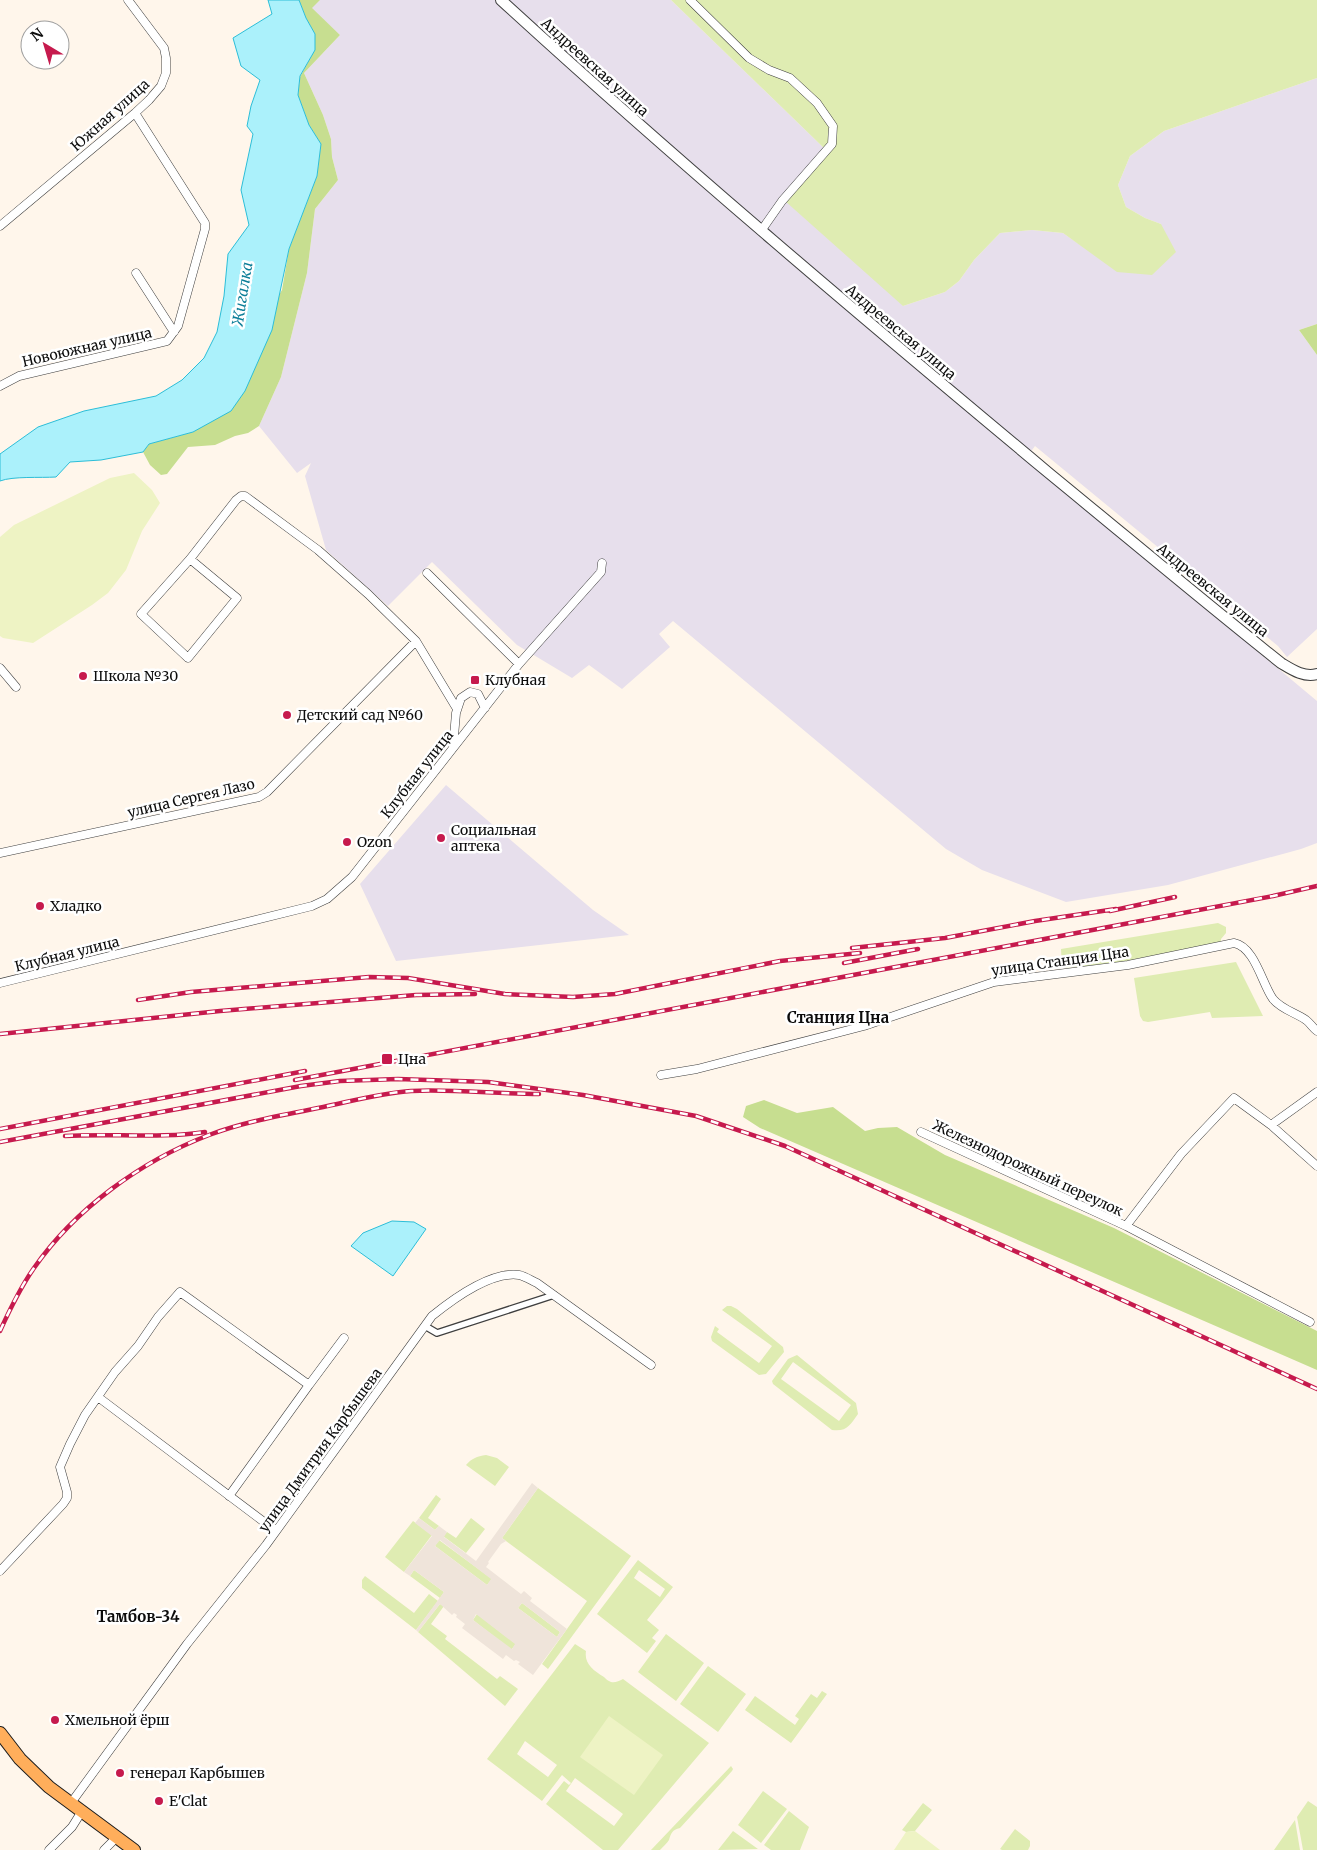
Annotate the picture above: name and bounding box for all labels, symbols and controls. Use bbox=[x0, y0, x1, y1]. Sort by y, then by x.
street label: Андреевская улица bbox=[537, 13, 653, 120]
north arrow bbox=[20, 20, 70, 70]
text: N bbox=[27, 24, 47, 45]
street label: Южная улица bbox=[67, 75, 153, 155]
water label: Жигалка bbox=[227, 261, 256, 328]
street label: Андреевская улица bbox=[841, 280, 960, 384]
street label: Новоюжная улица bbox=[20, 323, 154, 371]
street label: Андреевская улица bbox=[1153, 539, 1273, 641]
place label: Школа №30 bbox=[93, 667, 178, 685]
marker: Школа №30 bbox=[77, 670, 89, 682]
place label: Клубная bbox=[485, 671, 546, 689]
marker: Клубная bbox=[469, 674, 481, 686]
place label: Детский сад №60 bbox=[297, 706, 423, 724]
marker: Детский сад №60 bbox=[281, 709, 293, 721]
street label: Клубная улица bbox=[377, 726, 457, 822]
street label: улица Сергея Лазо bbox=[126, 775, 256, 821]
place label: Социальная аптека bbox=[451, 821, 536, 855]
marker: Социальная аптека bbox=[435, 832, 447, 844]
place label: Ozon bbox=[357, 833, 392, 851]
marker: Ozon bbox=[341, 836, 353, 848]
place label: Хладко bbox=[50, 897, 102, 915]
marker: Хладко bbox=[34, 900, 46, 912]
street label: Клубная улица bbox=[13, 932, 122, 976]
street label: улица Станция Цна bbox=[990, 942, 1131, 980]
district label: Станция Цна bbox=[787, 1008, 890, 1027]
place label: Цна bbox=[398, 1050, 426, 1068]
marker: Цна bbox=[380, 1052, 394, 1066]
street label: Железнодорожный переулок bbox=[930, 1116, 1126, 1220]
street label: улица Дмитрия Карбышева bbox=[254, 1364, 386, 1536]
district label: Тамбов-34 bbox=[96, 1607, 180, 1626]
place label: Хмельной ёрш bbox=[65, 1711, 169, 1729]
marker: Хмельной ёрш bbox=[49, 1714, 61, 1726]
place label: генерал Карбышев bbox=[130, 1764, 265, 1782]
marker: генерал Карбышев bbox=[114, 1767, 126, 1779]
place label: E'Clat bbox=[169, 1792, 208, 1810]
marker: E'Clat bbox=[153, 1795, 165, 1807]

